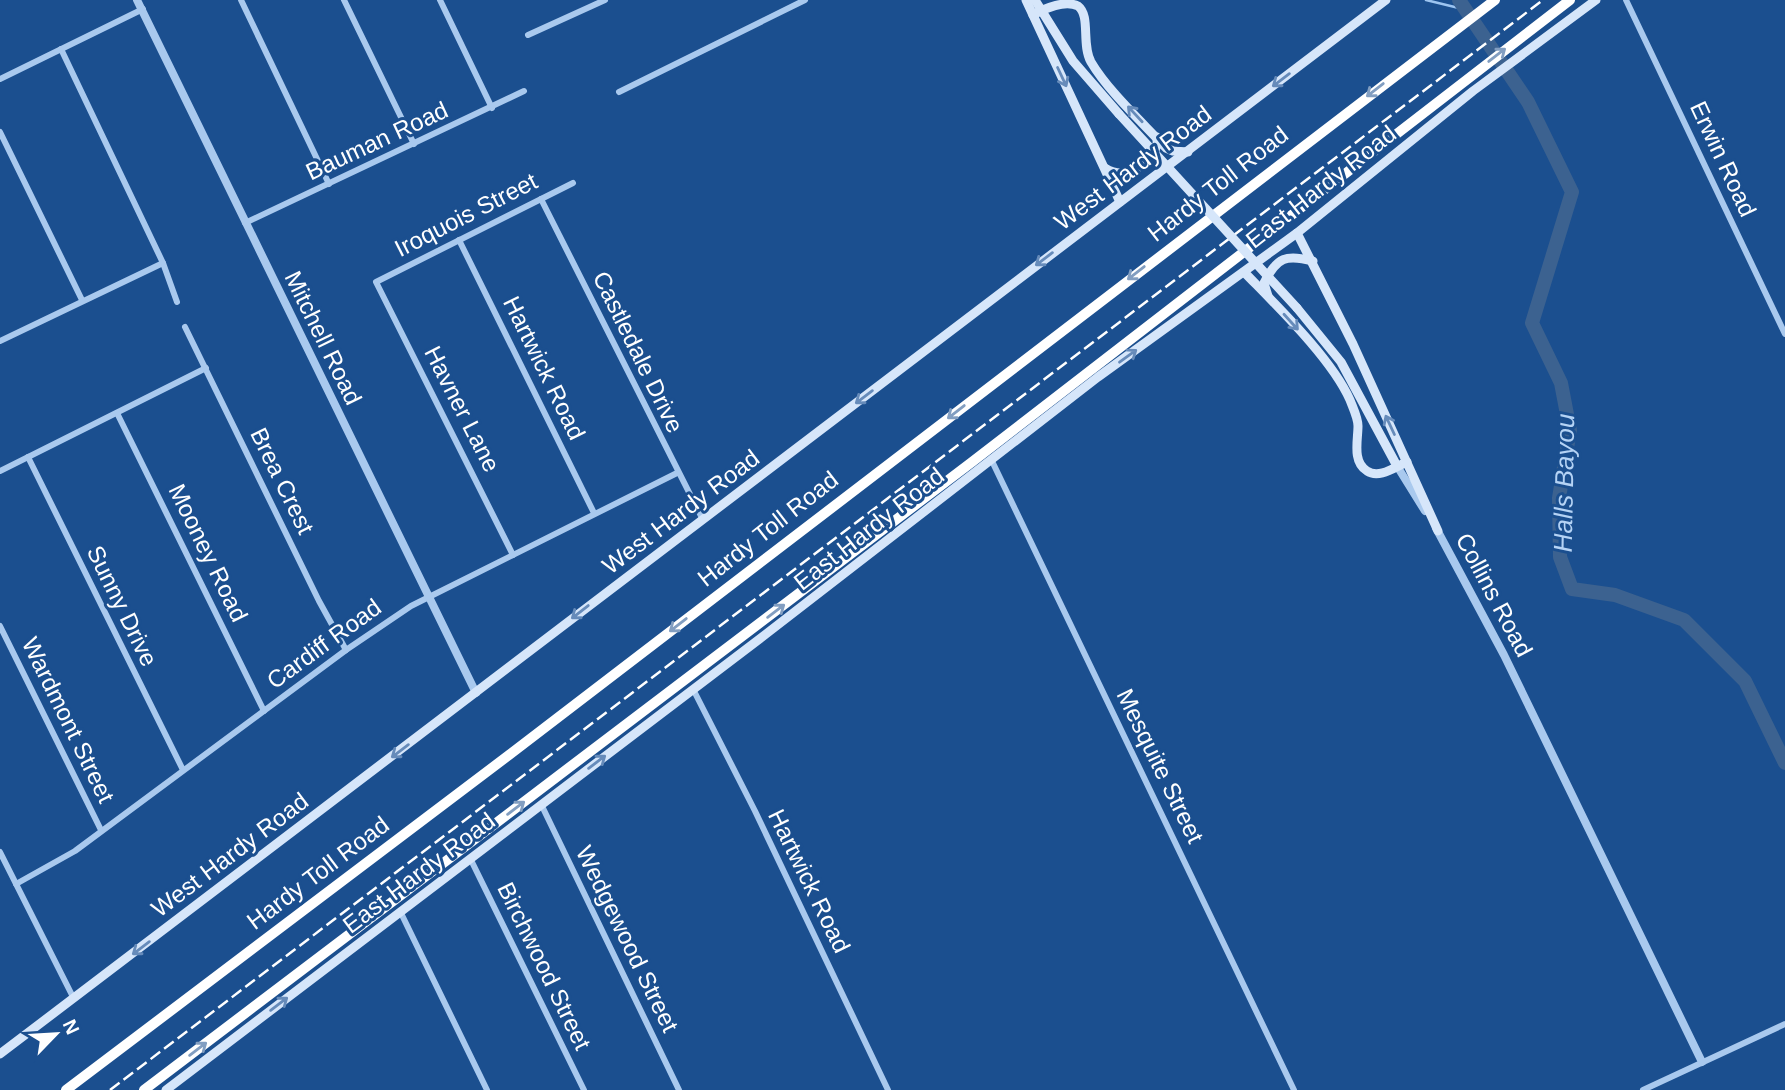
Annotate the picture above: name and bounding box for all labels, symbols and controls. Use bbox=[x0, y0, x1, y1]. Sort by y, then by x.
one-way arrow bbox=[1487, 48, 1505, 63]
one-way arrow bbox=[1056, 66, 1069, 87]
one-way arrow bbox=[1272, 73, 1291, 88]
one-way arrow bbox=[1367, 83, 1385, 98]
street label: Bauman Road bbox=[302, 96, 452, 185]
street label: Erwin Road bbox=[1685, 97, 1762, 221]
street label: West Hardy Road bbox=[1049, 100, 1216, 235]
one-way arrow bbox=[1127, 106, 1144, 123]
street label: East Hardy Road bbox=[1240, 120, 1401, 254]
street label: Hardy Toll Road bbox=[1142, 121, 1293, 247]
street label: Iroquois Street bbox=[390, 167, 542, 262]
one-way arrow bbox=[1036, 252, 1054, 267]
one-way arrow bbox=[1128, 266, 1146, 281]
street label: Mitchell Road bbox=[279, 267, 367, 409]
street label: Castledale Drive bbox=[588, 267, 689, 437]
street label: Hartwick Road bbox=[498, 292, 591, 444]
one-way arrow bbox=[1283, 313, 1299, 331]
street label: Havner Lane bbox=[419, 341, 506, 476]
one-way arrow bbox=[1118, 349, 1137, 364]
one-way arrow bbox=[855, 390, 873, 405]
one-way arrow bbox=[947, 404, 966, 419]
water label: Halls Bayou bbox=[1548, 413, 1580, 553]
one-way arrow bbox=[1382, 415, 1396, 436]
street label: Brea Crest bbox=[245, 423, 320, 539]
street label: West Hardy Road bbox=[597, 444, 764, 579]
street label: East Hardy Road bbox=[788, 462, 949, 596]
street label: Hardy Toll Road bbox=[692, 466, 843, 592]
street label: Mooney Road bbox=[164, 480, 253, 626]
street label: Collins Road bbox=[1451, 528, 1538, 661]
street label: Sunny Drive bbox=[82, 541, 163, 670]
street label: Cardiff Road bbox=[261, 593, 386, 694]
one-way arrow bbox=[766, 604, 785, 619]
one-way arrow bbox=[572, 605, 590, 620]
one-way arrow bbox=[669, 617, 688, 632]
street label: Wardmont Street bbox=[17, 633, 120, 807]
street label: Mesquite Street bbox=[1111, 684, 1210, 848]
one-way arrow bbox=[391, 743, 410, 758]
one-way arrow bbox=[587, 755, 605, 770]
street label: West Hardy Road bbox=[146, 787, 313, 922]
one-way arrow bbox=[507, 800, 525, 815]
street label: Hartwick Road bbox=[763, 805, 856, 957]
street label: East Hardy Road bbox=[338, 807, 500, 938]
street label: Hardy Toll Road bbox=[242, 811, 394, 935]
street label: Wedgewood Street bbox=[571, 841, 684, 1037]
street label: Birchwood Street bbox=[492, 878, 597, 1054]
one-way arrow bbox=[132, 940, 150, 955]
one-way arrow bbox=[269, 996, 288, 1011]
north arrow bbox=[21, 999, 91, 1069]
text: N bbox=[59, 1016, 83, 1038]
one-way arrow bbox=[189, 1041, 207, 1056]

